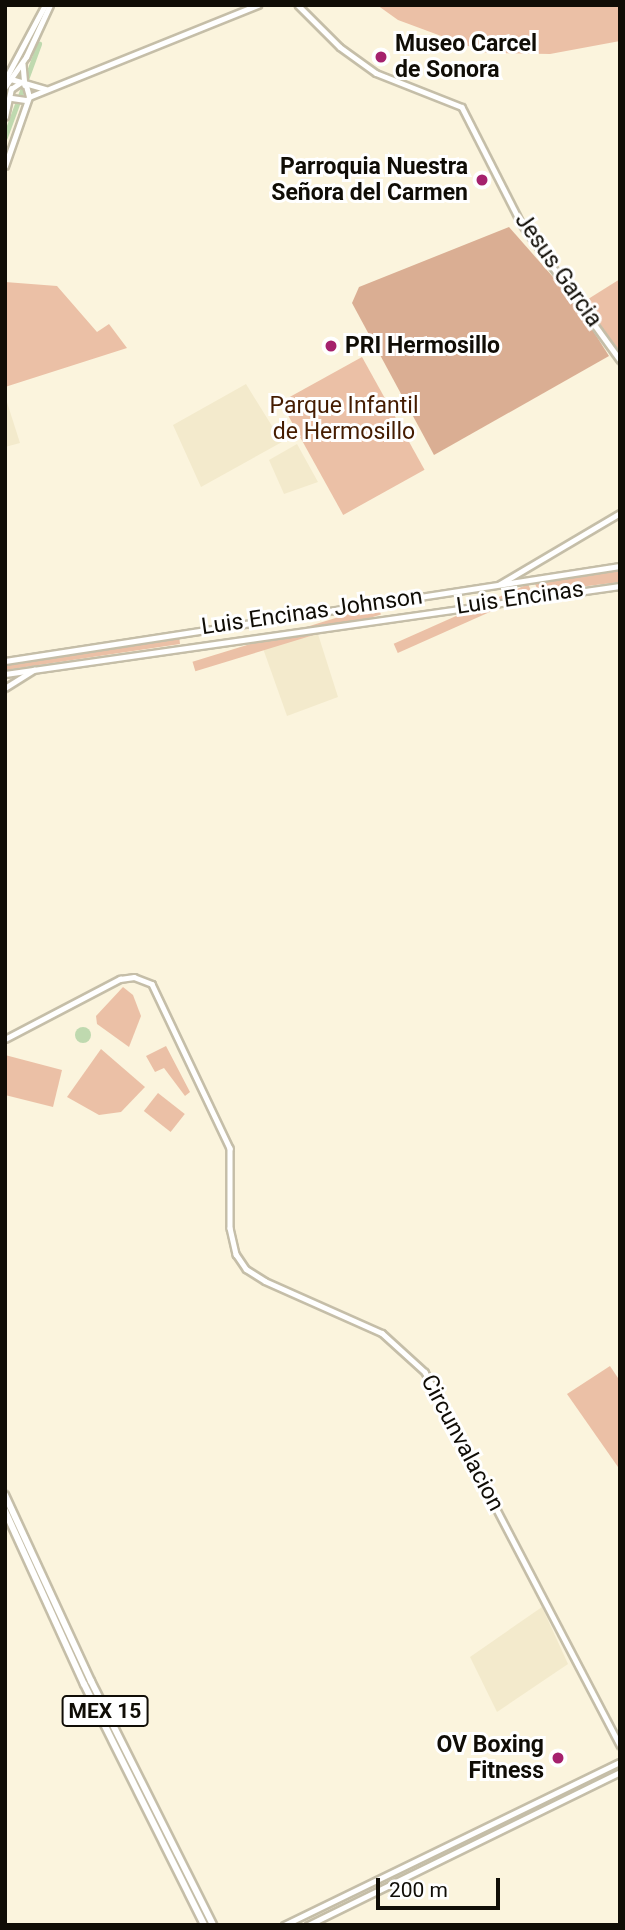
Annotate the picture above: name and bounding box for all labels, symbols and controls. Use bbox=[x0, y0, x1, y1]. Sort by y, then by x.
place label: Museo Carcel de Sonora bbox=[395, 30, 537, 84]
marker: Museo Carcel de Sonora bbox=[373, 49, 389, 65]
place label: Parroquia Nuestra Señora del Carmen bbox=[271, 153, 468, 207]
marker: Parroquia Nuestra Señora del Carmen bbox=[474, 172, 490, 188]
street label: Jesus Garcia bbox=[509, 208, 607, 332]
place label: PRI Hermosillo bbox=[345, 332, 500, 360]
marker: PRI Hermosillo bbox=[323, 338, 339, 354]
park label: Parque Infantil de Hermosillo bbox=[269, 392, 419, 446]
street label: Luis Encinas bbox=[455, 575, 585, 621]
street label: Luis Encinas Johnson bbox=[200, 583, 424, 641]
street label: Circunvalacion bbox=[414, 1370, 510, 1516]
road number: MEX 15 bbox=[61, 1694, 149, 1728]
place label: OV Boxing Fitness bbox=[436, 1731, 544, 1785]
marker: OV Boxing Fitness bbox=[550, 1750, 566, 1766]
scale bar bbox=[380, 1864, 504, 1908]
text: 200 m bbox=[389, 1878, 448, 1902]

